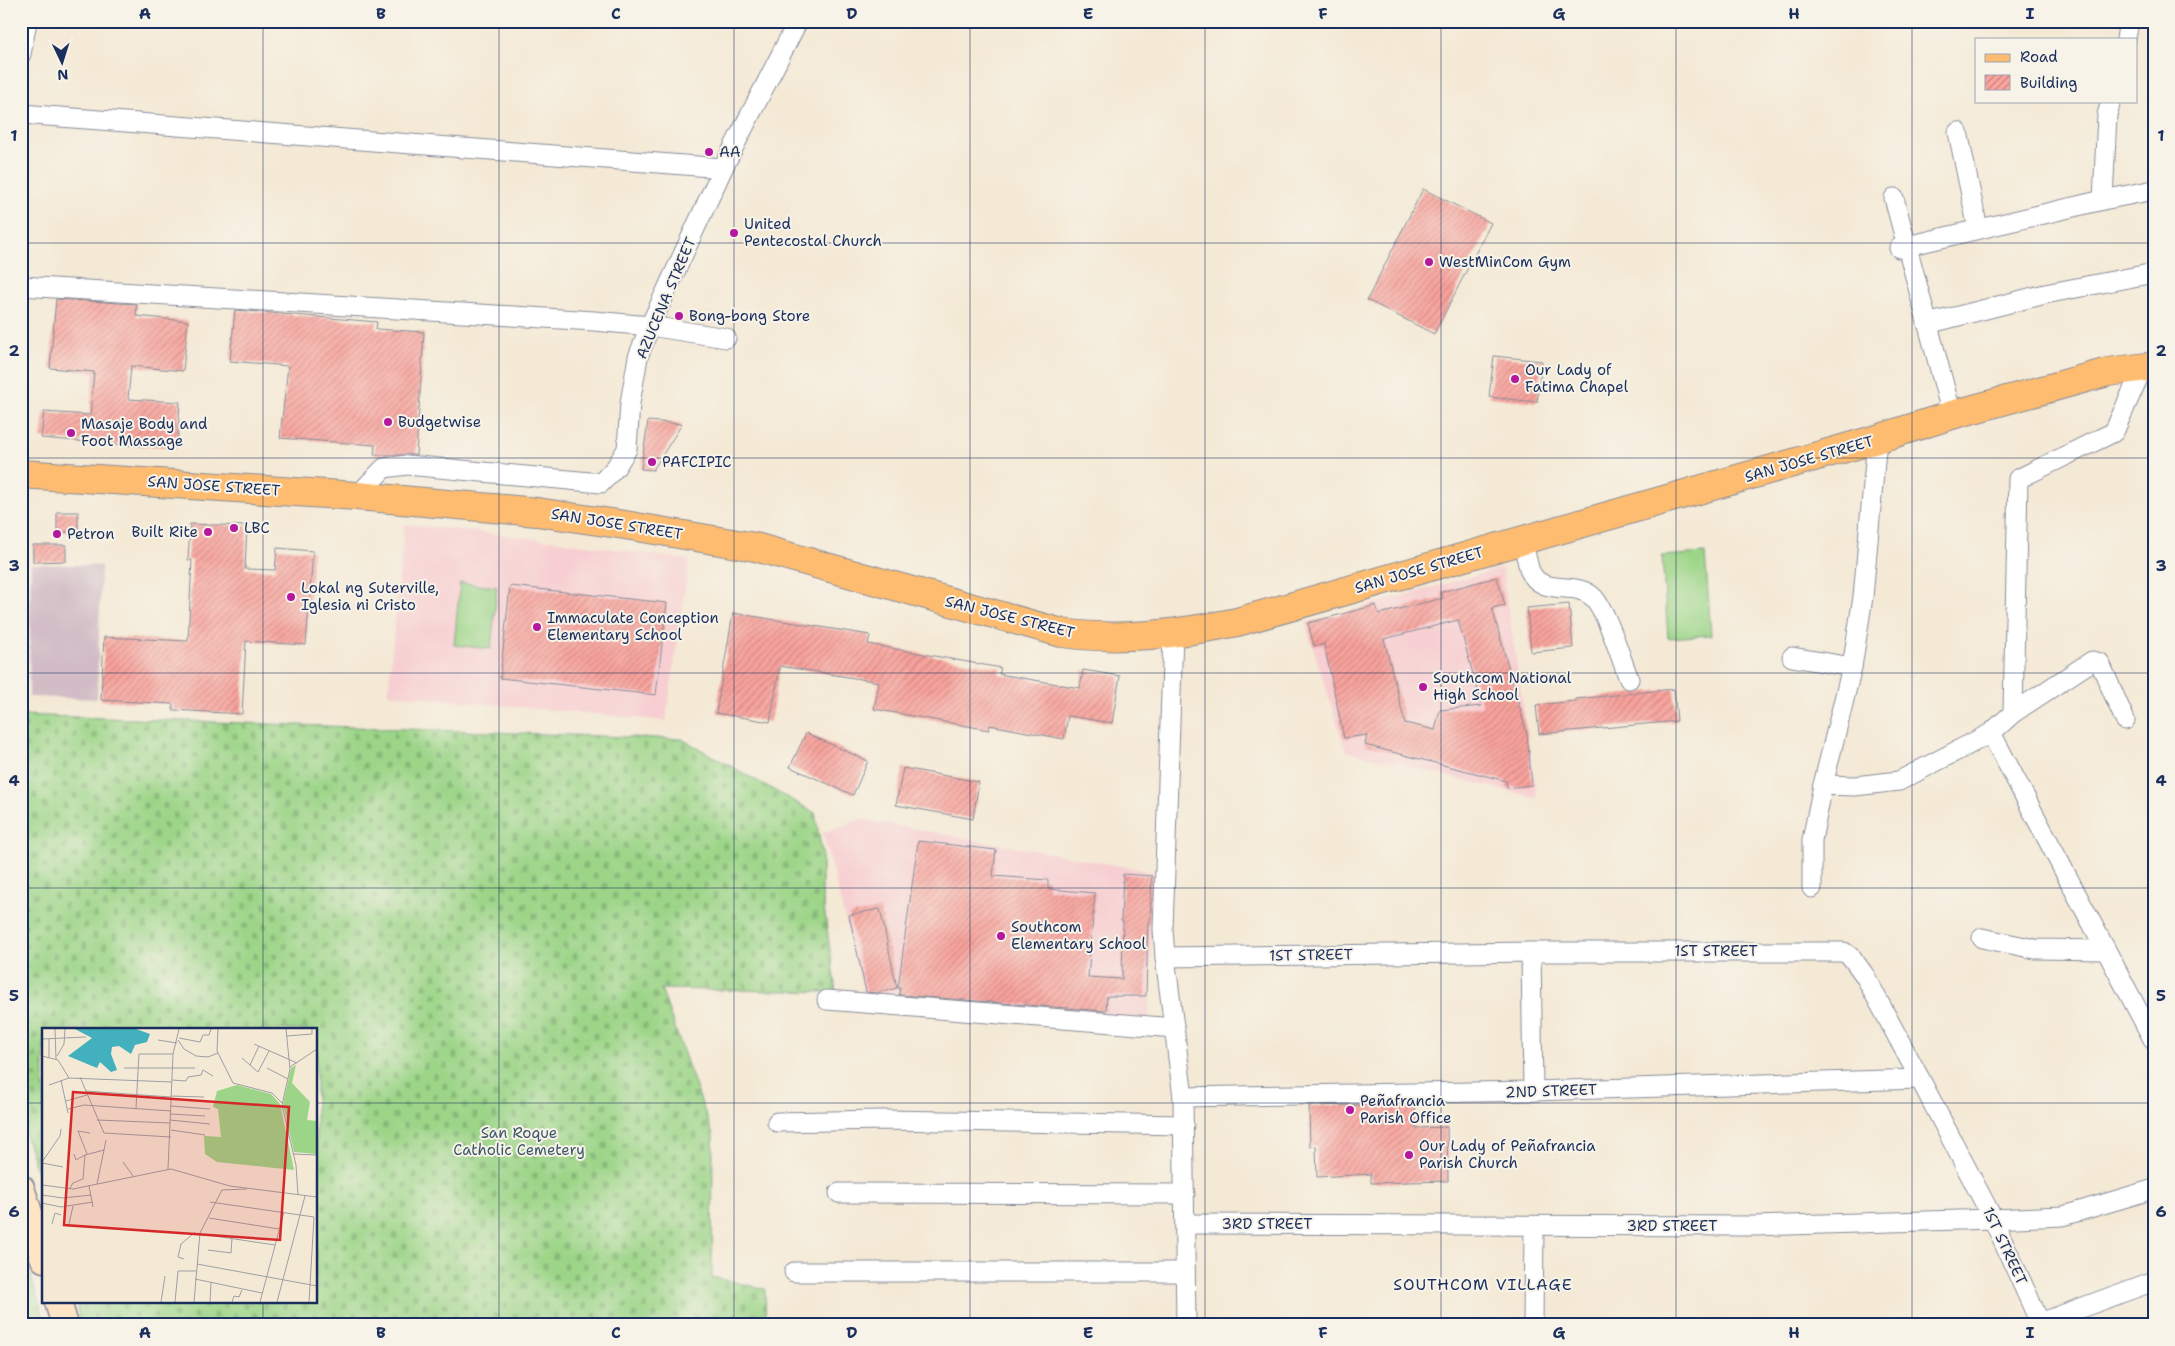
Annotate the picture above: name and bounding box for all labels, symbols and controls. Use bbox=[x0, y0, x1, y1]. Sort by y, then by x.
text: A bbox=[139, 3, 151, 24]
text: B bbox=[376, 3, 386, 24]
text: C bbox=[611, 3, 621, 24]
text: D bbox=[846, 3, 858, 24]
text: E bbox=[1083, 3, 1093, 24]
text: F bbox=[1318, 3, 1328, 24]
text: G bbox=[1553, 3, 1566, 24]
text: H bbox=[1788, 3, 1800, 24]
text: I bbox=[2026, 3, 2035, 24]
north arrow bbox=[38, 38, 88, 88]
legend bbox=[1975, 38, 2138, 102]
text: Road bbox=[2020, 47, 2058, 67]
text: N bbox=[57, 66, 69, 84]
text: Building bbox=[2020, 73, 2077, 93]
text: 1 bbox=[10, 125, 18, 146]
text: 1 bbox=[2157, 125, 2165, 146]
place label: AA bbox=[719, 142, 741, 162]
marker: AA bbox=[703, 146, 715, 158]
place label: United Pentecostal Church bbox=[744, 214, 882, 251]
marker: United Pentecostal Church bbox=[728, 227, 740, 239]
street label: AZUCENA STREET bbox=[631, 234, 701, 362]
place label: WestMinCom Gym bbox=[1439, 252, 1571, 272]
marker: WestMinCom Gym bbox=[1423, 256, 1435, 268]
place label: Bong-bong Store bbox=[689, 306, 810, 326]
marker: Bong-bong Store bbox=[673, 310, 685, 322]
text: 2 bbox=[8, 340, 20, 361]
text: 2 bbox=[2155, 340, 2167, 361]
place label: Our Lady of Fatima Chapel bbox=[1525, 360, 1629, 397]
marker: Our Lady of Fatima Chapel bbox=[1509, 373, 1521, 385]
place label: Budgetwise bbox=[398, 412, 481, 432]
place label: Masaje Body and Foot Massage bbox=[81, 414, 208, 451]
marker: Budgetwise bbox=[382, 416, 394, 428]
marker: Masaje Body and Foot Massage bbox=[65, 427, 77, 439]
street label: SAN JOSE STREET bbox=[1742, 431, 1876, 487]
place label: PAFCIPIC bbox=[662, 452, 732, 472]
marker: PAFCIPIC bbox=[646, 456, 658, 468]
street label: SAN JOSE STREET bbox=[147, 471, 281, 501]
street label: SAN JOSE STREET bbox=[550, 504, 684, 544]
place label: LBC bbox=[244, 518, 270, 538]
place label: Built Rite bbox=[131, 522, 198, 542]
marker: LBC bbox=[228, 522, 240, 534]
place label: Petron bbox=[67, 524, 114, 544]
marker: Built Rite bbox=[202, 526, 214, 538]
marker: Petron bbox=[51, 528, 63, 540]
street label: SAN JOSE STREET bbox=[1352, 542, 1486, 598]
text: 3 bbox=[8, 555, 20, 576]
text: 3 bbox=[2155, 555, 2167, 576]
place label: Lokal ng Suterville, Iglesia ni Cristo bbox=[301, 578, 439, 615]
marker: Lokal ng Suterville, Iglesia ni Cristo bbox=[285, 591, 297, 603]
street label: SAN JOSE STREET bbox=[943, 591, 1077, 643]
place label: Immaculate Conception Elementary School bbox=[547, 608, 719, 645]
marker: Immaculate Conception Elementary School bbox=[531, 621, 543, 633]
place label: Southcom National High School bbox=[1433, 668, 1572, 705]
marker: Southcom National High School bbox=[1417, 681, 1429, 693]
text: 4 bbox=[8, 770, 20, 791]
text: 4 bbox=[2155, 770, 2167, 791]
place label: Southcom Elementary School bbox=[1011, 917, 1147, 954]
marker: Southcom Elementary School bbox=[995, 930, 1007, 942]
street label: 1ST STREET bbox=[1674, 941, 1758, 961]
street label: 1ST STREET bbox=[1269, 944, 1353, 966]
text: 5 bbox=[9, 985, 19, 1006]
text: 5 bbox=[2156, 985, 2166, 1006]
inset map bbox=[42, 1028, 318, 1304]
street label: 2ND STREET bbox=[1505, 1079, 1597, 1103]
place label: Peñafrancia Parish Office bbox=[1360, 1091, 1452, 1128]
marker: Peñafrancia Parish Office bbox=[1344, 1104, 1356, 1116]
park label: San Roque Catholic Cemetery bbox=[453, 1123, 585, 1160]
place label: Our Lady of Peñafrancia Parish Church bbox=[1419, 1136, 1596, 1173]
marker: Our Lady of Peñafrancia Parish Church bbox=[1403, 1149, 1415, 1161]
text: 6 bbox=[8, 1201, 20, 1222]
text: 6 bbox=[2155, 1201, 2167, 1222]
street label: 1ST STREET bbox=[1978, 1204, 2032, 1288]
street label: 3RD STREET bbox=[1221, 1214, 1313, 1234]
street label: 3RD STREET bbox=[1626, 1216, 1718, 1236]
district label: SOUTHCOM VILLAGE bbox=[1393, 1274, 1573, 1295]
text: A bbox=[139, 1322, 151, 1343]
text: B bbox=[376, 1322, 386, 1343]
text: C bbox=[611, 1322, 621, 1343]
text: D bbox=[846, 1322, 858, 1343]
text: E bbox=[1083, 1322, 1093, 1343]
text: F bbox=[1318, 1322, 1328, 1343]
text: G bbox=[1553, 1322, 1566, 1343]
text: H bbox=[1788, 1322, 1800, 1343]
text: I bbox=[2026, 1322, 2035, 1343]

